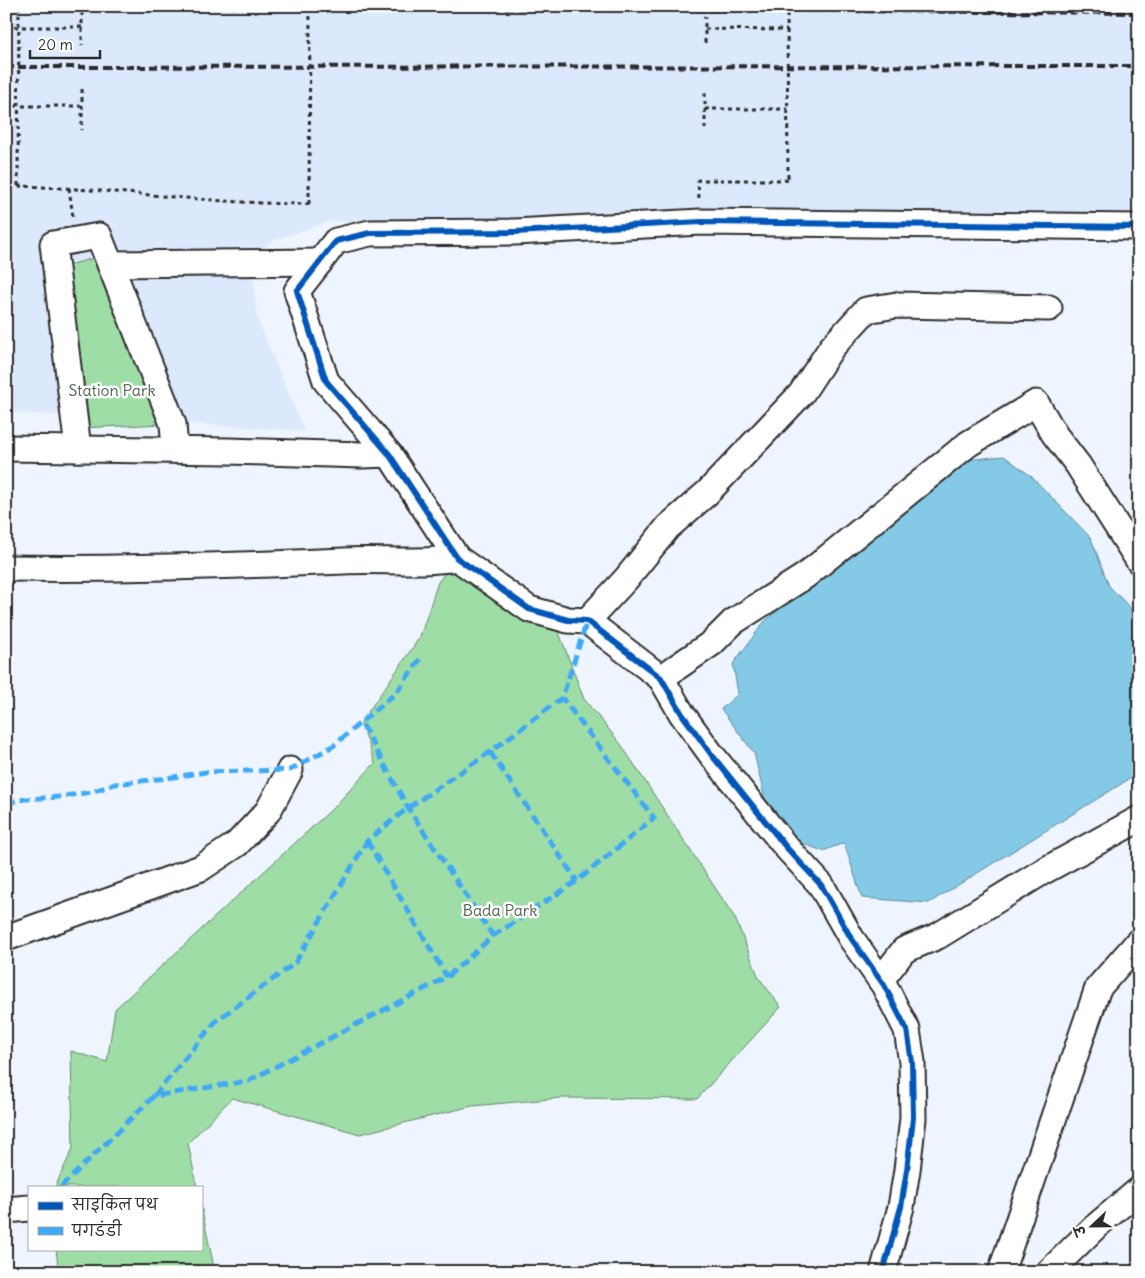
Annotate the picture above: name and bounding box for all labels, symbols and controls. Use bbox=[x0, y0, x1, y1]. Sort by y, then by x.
scale bar bbox=[30, 28, 100, 60]
text: 20 m bbox=[38, 35, 73, 54]
park label: Station Park bbox=[68, 380, 156, 400]
park label: Bada Park bbox=[463, 900, 537, 920]
legend bbox=[28, 1186, 202, 1250]
text: साइकिल पथ bbox=[71, 1193, 159, 1214]
north arrow bbox=[1068, 1200, 1118, 1250]
text: पगडंडी bbox=[71, 1219, 122, 1240]
text: उ bbox=[1069, 1222, 1091, 1240]

